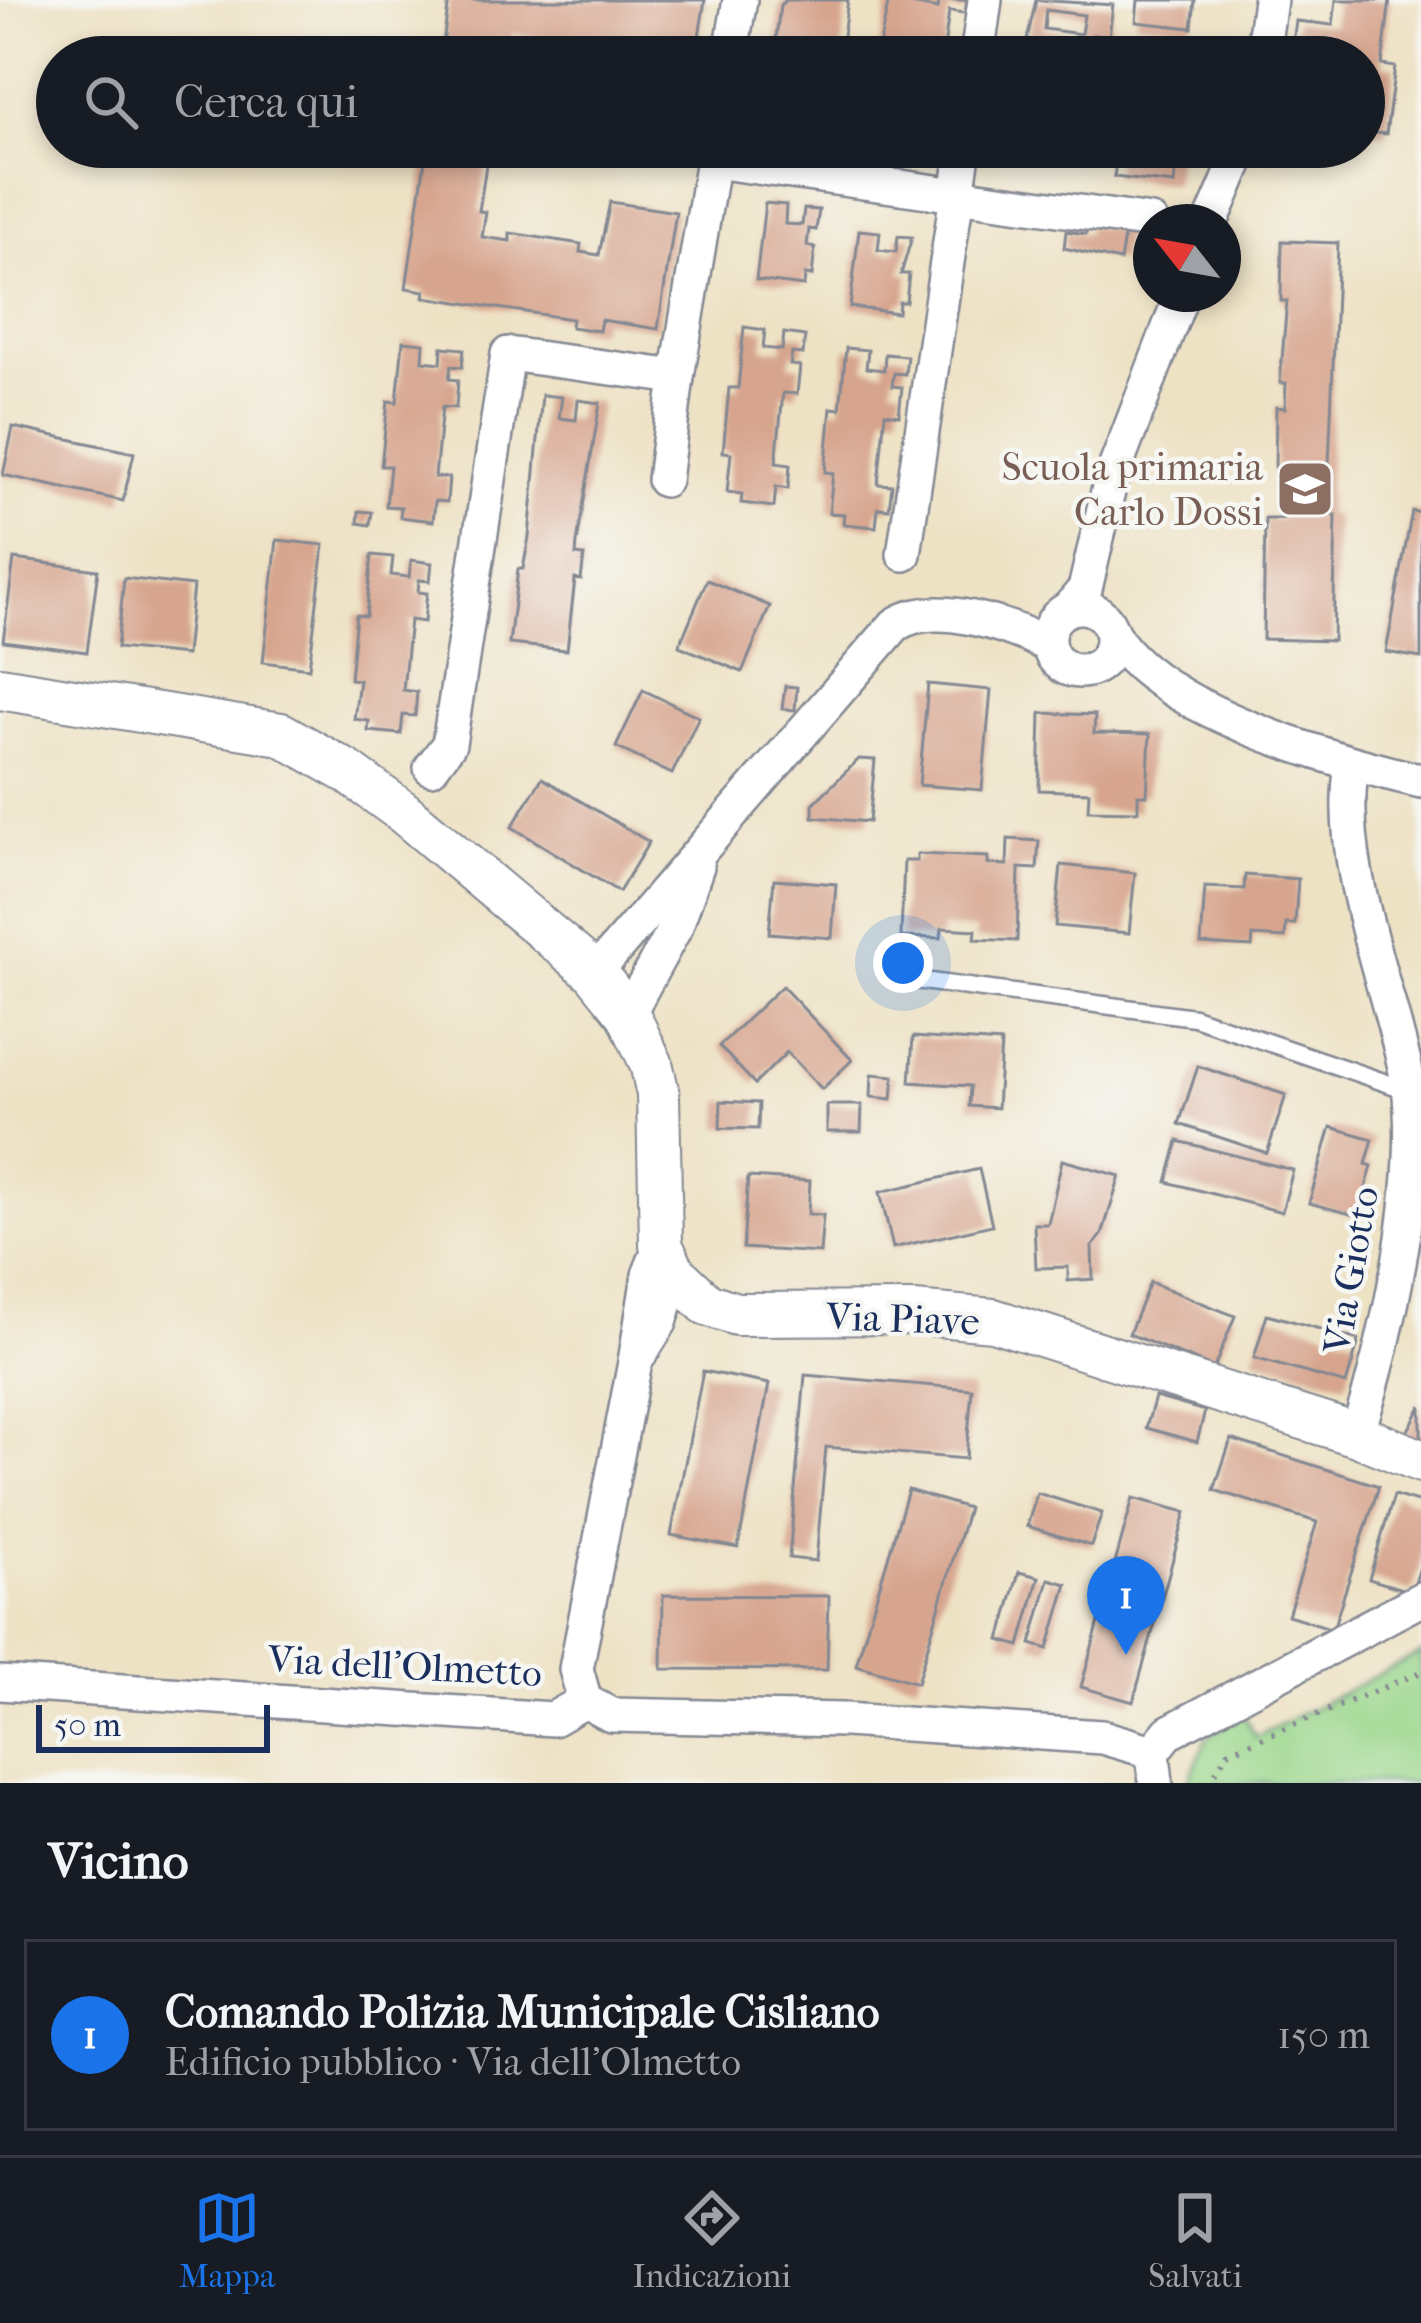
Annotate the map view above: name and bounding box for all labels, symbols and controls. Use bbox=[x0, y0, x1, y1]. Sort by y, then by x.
search box bbox=[36, 36, 1385, 168]
icon: search bbox=[78, 69, 144, 135]
text: Cerca qui bbox=[174, 76, 358, 129]
north arrow bbox=[1133, 204, 1241, 312]
place label: Scuola primaria Carlo Dossi bbox=[1001, 444, 1264, 535]
school or university icon: Scuola primaria Carlo Dossi bbox=[1274, 458, 1336, 520]
your location bbox=[873, 933, 933, 993]
street label: Via Giotto bbox=[1313, 1183, 1388, 1358]
street label: Via Piave bbox=[824, 1293, 981, 1345]
pin: 1 bbox=[1087, 1556, 1165, 1655]
street label: Via dell'Olmetto bbox=[266, 1636, 543, 1696]
scale bar bbox=[36, 1699, 270, 1752]
text: 50 m bbox=[54, 1706, 121, 1745]
text: Vicino bbox=[48, 1831, 189, 1891]
text: Comando Polizia Municipale Cisliano bbox=[165, 1986, 880, 2039]
text: 1 bbox=[83, 2012, 97, 2058]
text: 150 m bbox=[1277, 2012, 1370, 2058]
text: Edificio pubblico · Via dell'Olmetto bbox=[165, 2039, 741, 2085]
tab: Mappa bbox=[179, 2185, 275, 2296]
tab: Indicazioni bbox=[632, 2185, 791, 2296]
tab: Salvati bbox=[1148, 2185, 1242, 2296]

